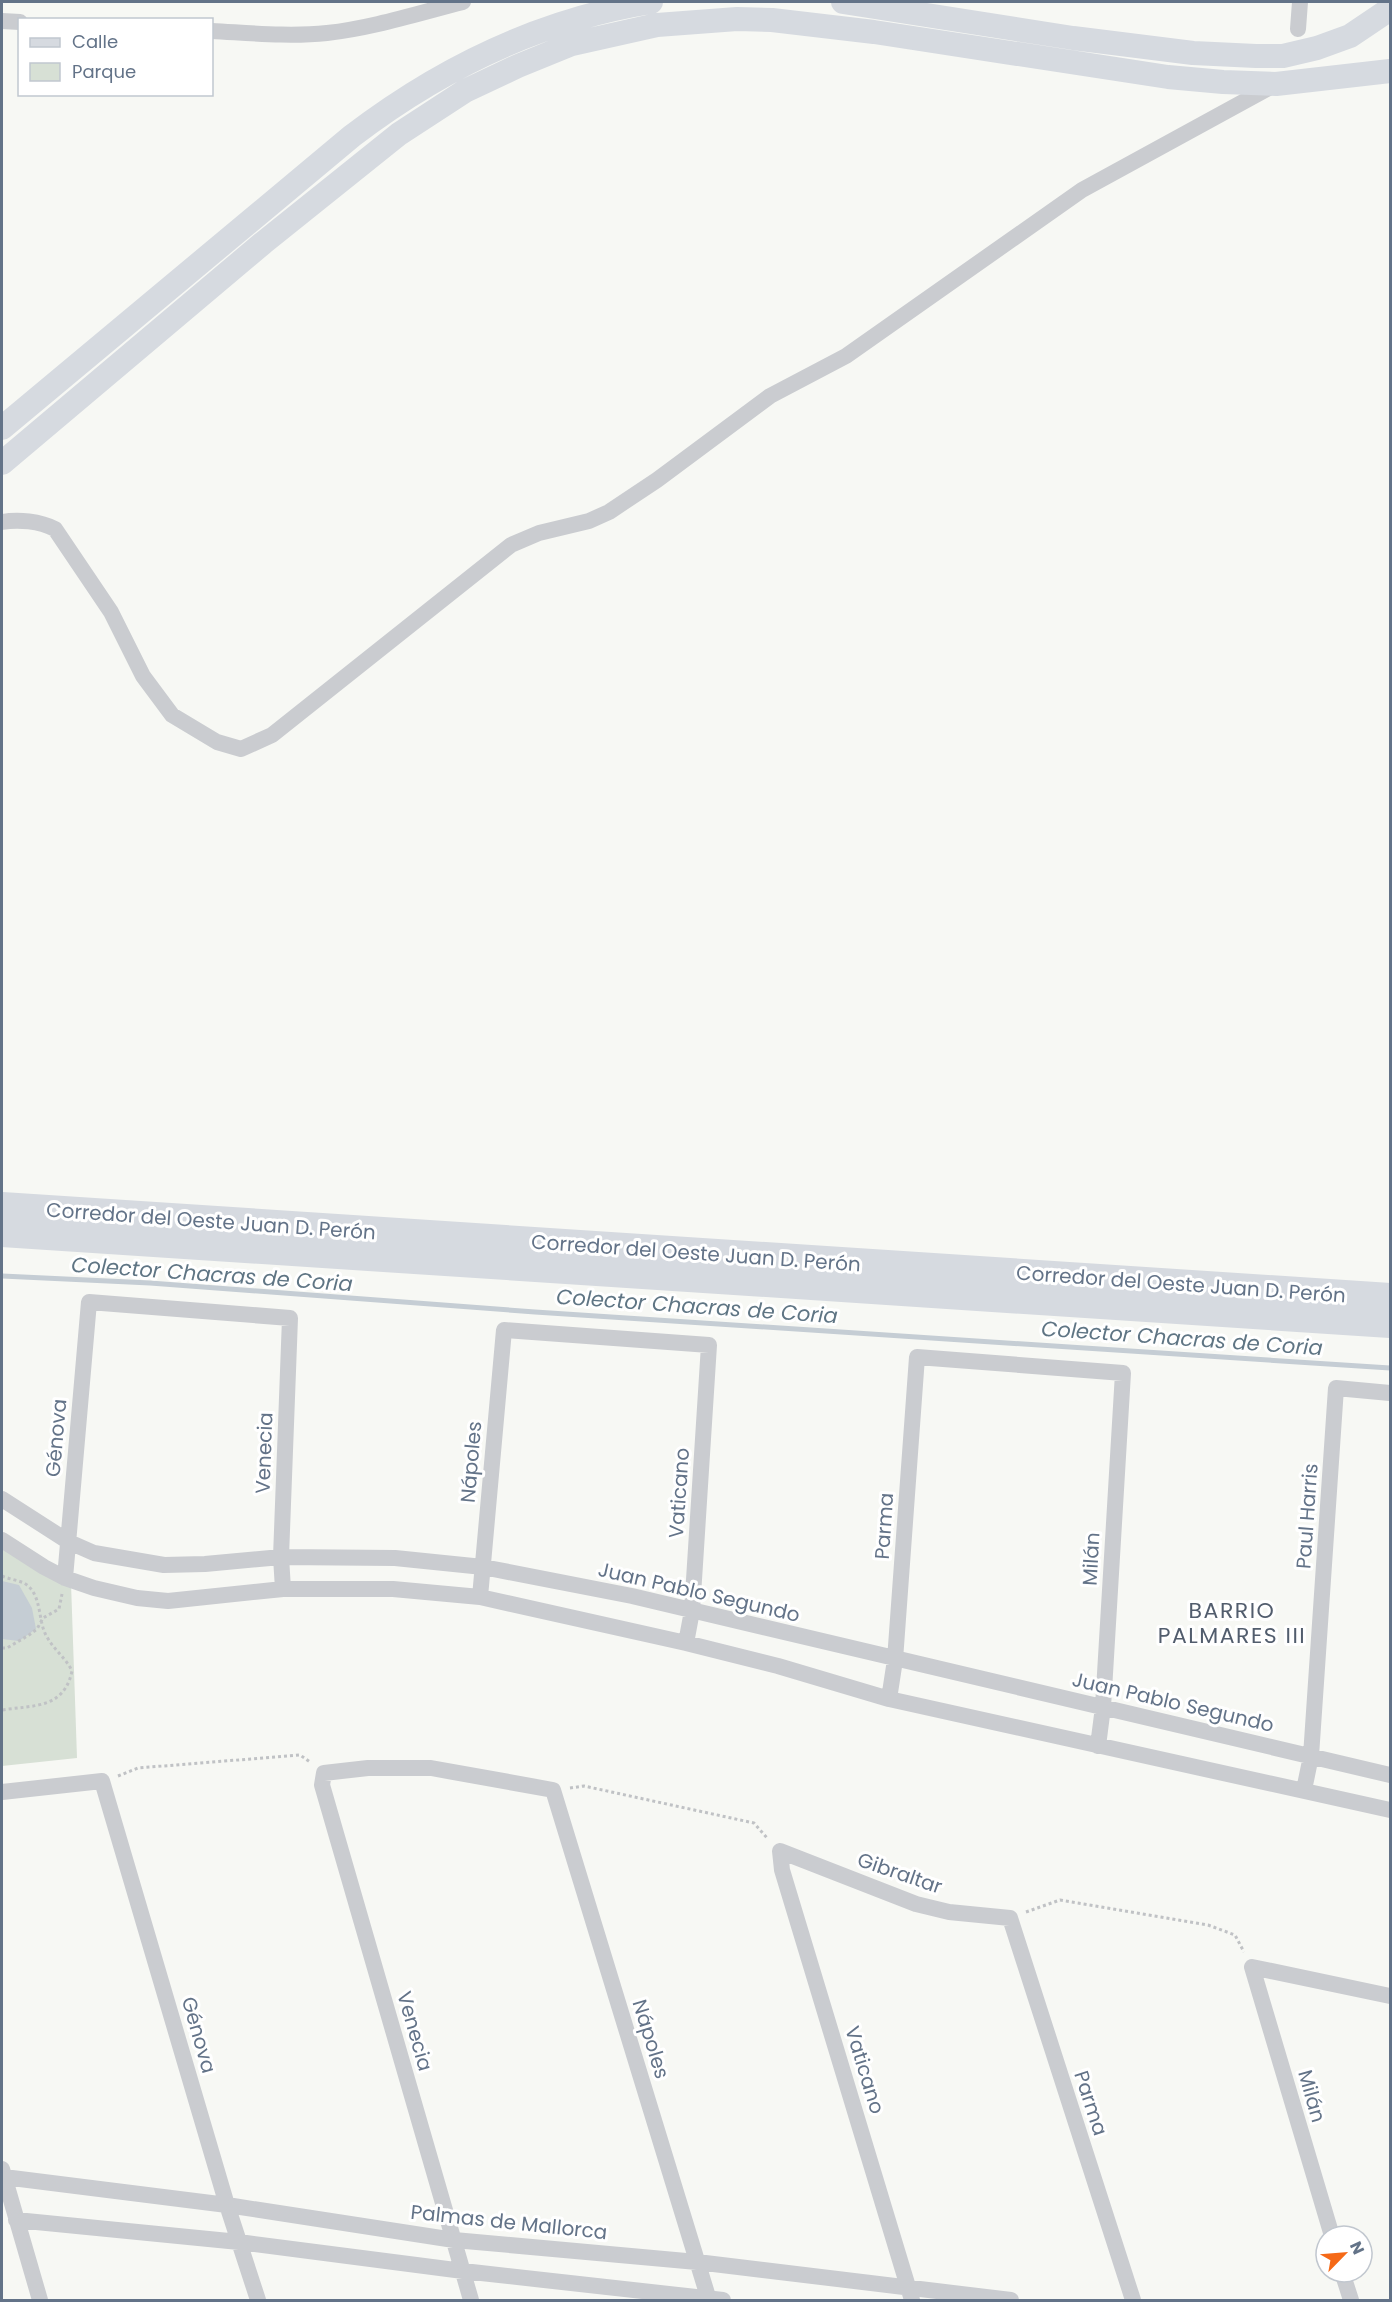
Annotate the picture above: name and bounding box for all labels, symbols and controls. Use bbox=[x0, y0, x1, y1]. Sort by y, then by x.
legend bbox=[18, 18, 213, 96]
text: Calle bbox=[72, 29, 118, 54]
text: Parque bbox=[72, 59, 136, 84]
street label: Corredor del Oeste Juan D. Perón bbox=[45, 1196, 377, 1246]
street label: Corredor del Oeste Juan D. Perón bbox=[530, 1228, 862, 1278]
water label: Colector Chacras de Coria bbox=[70, 1250, 354, 1298]
street label: Corredor del Oeste Juan D. Perón bbox=[1015, 1259, 1347, 1309]
water label: Colector Chacras de Coria bbox=[555, 1282, 839, 1330]
water label: Colector Chacras de Coria bbox=[1040, 1314, 1324, 1362]
street label: Génova bbox=[39, 1398, 73, 1478]
street label: Venecia bbox=[249, 1412, 279, 1494]
street label: Nápoles bbox=[453, 1420, 489, 1504]
street label: Vaticano bbox=[662, 1447, 696, 1539]
street label: Paul Harris bbox=[1289, 1462, 1325, 1570]
street label: Parma bbox=[868, 1492, 900, 1560]
street label: Milán bbox=[1076, 1532, 1106, 1586]
street label: Juan Pablo Segundo bbox=[595, 1555, 803, 1629]
district label: BARRIO PALMARES III bbox=[1158, 1595, 1306, 1651]
street label: Juan Pablo Segundo bbox=[1069, 1665, 1277, 1739]
street label: Gibraltar bbox=[854, 1845, 946, 1901]
street label: Venecia bbox=[390, 1988, 440, 2074]
street label: Génova bbox=[175, 1994, 223, 2076]
street label: Nápoles bbox=[626, 1996, 676, 2082]
street label: Vaticano bbox=[838, 2023, 892, 2117]
street label: Milán bbox=[1291, 2066, 1333, 2126]
street label: Parma bbox=[1067, 2067, 1115, 2139]
street label: Palmas de Mallorca bbox=[409, 2198, 609, 2246]
north arrow bbox=[1314, 2224, 1374, 2284]
text: N bbox=[1344, 2238, 1370, 2258]

